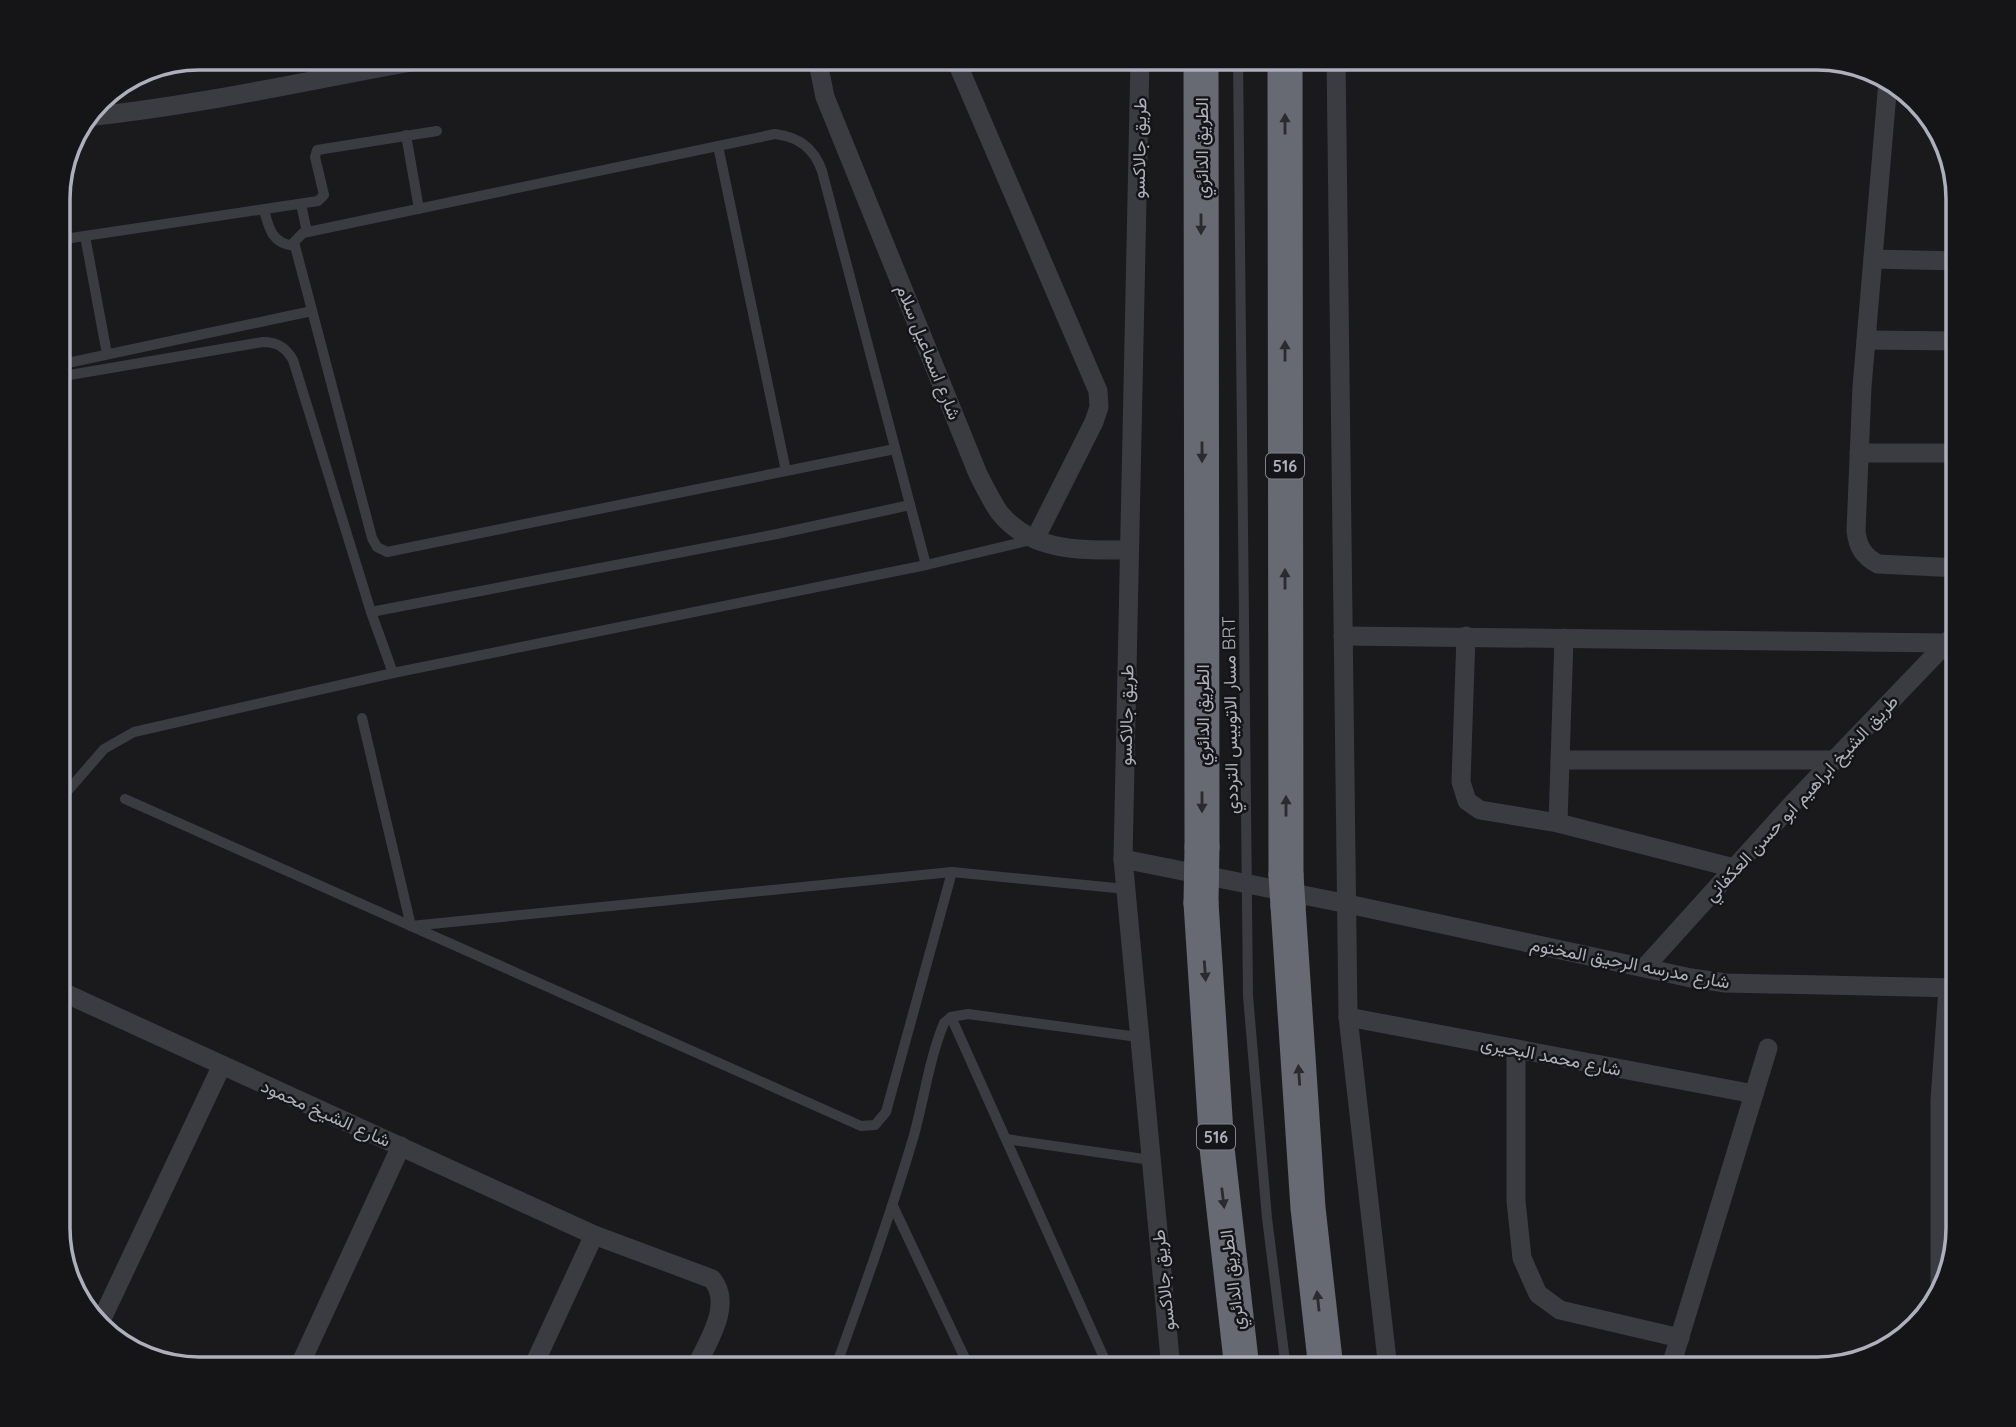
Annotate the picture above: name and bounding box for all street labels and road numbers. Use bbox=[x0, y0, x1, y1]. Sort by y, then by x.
street label: طريق جالاكسو bbox=[1127, 97, 1151, 199]
street label: الطريق الدائري bbox=[1190, 97, 1217, 199]
street label: شارع اسماعيل سلام bbox=[890, 281, 967, 423]
road number: 516 bbox=[1266, 453, 1304, 478]
street label: مسار الاتوبيس الترددي BRT bbox=[1217, 616, 1247, 814]
street label: طريق جالاكسو bbox=[1114, 664, 1138, 766]
street label: الطريق الدائري bbox=[1191, 664, 1218, 766]
street label: طريق الشيخ ابراهيم ابو حسن العكفاني bbox=[1699, 690, 1906, 909]
street label: شارع مدرسه الرحيق المختوم bbox=[1528, 932, 1732, 995]
street label: شارع محمد البحيرى bbox=[1479, 1031, 1623, 1082]
street label: شارع الشيخ محمود bbox=[257, 1074, 394, 1153]
road number: 516 bbox=[1197, 1124, 1235, 1149]
street label: طريق جالاكسو bbox=[1146, 1228, 1180, 1332]
street label: الطريق الدائري bbox=[1214, 1228, 1254, 1332]

